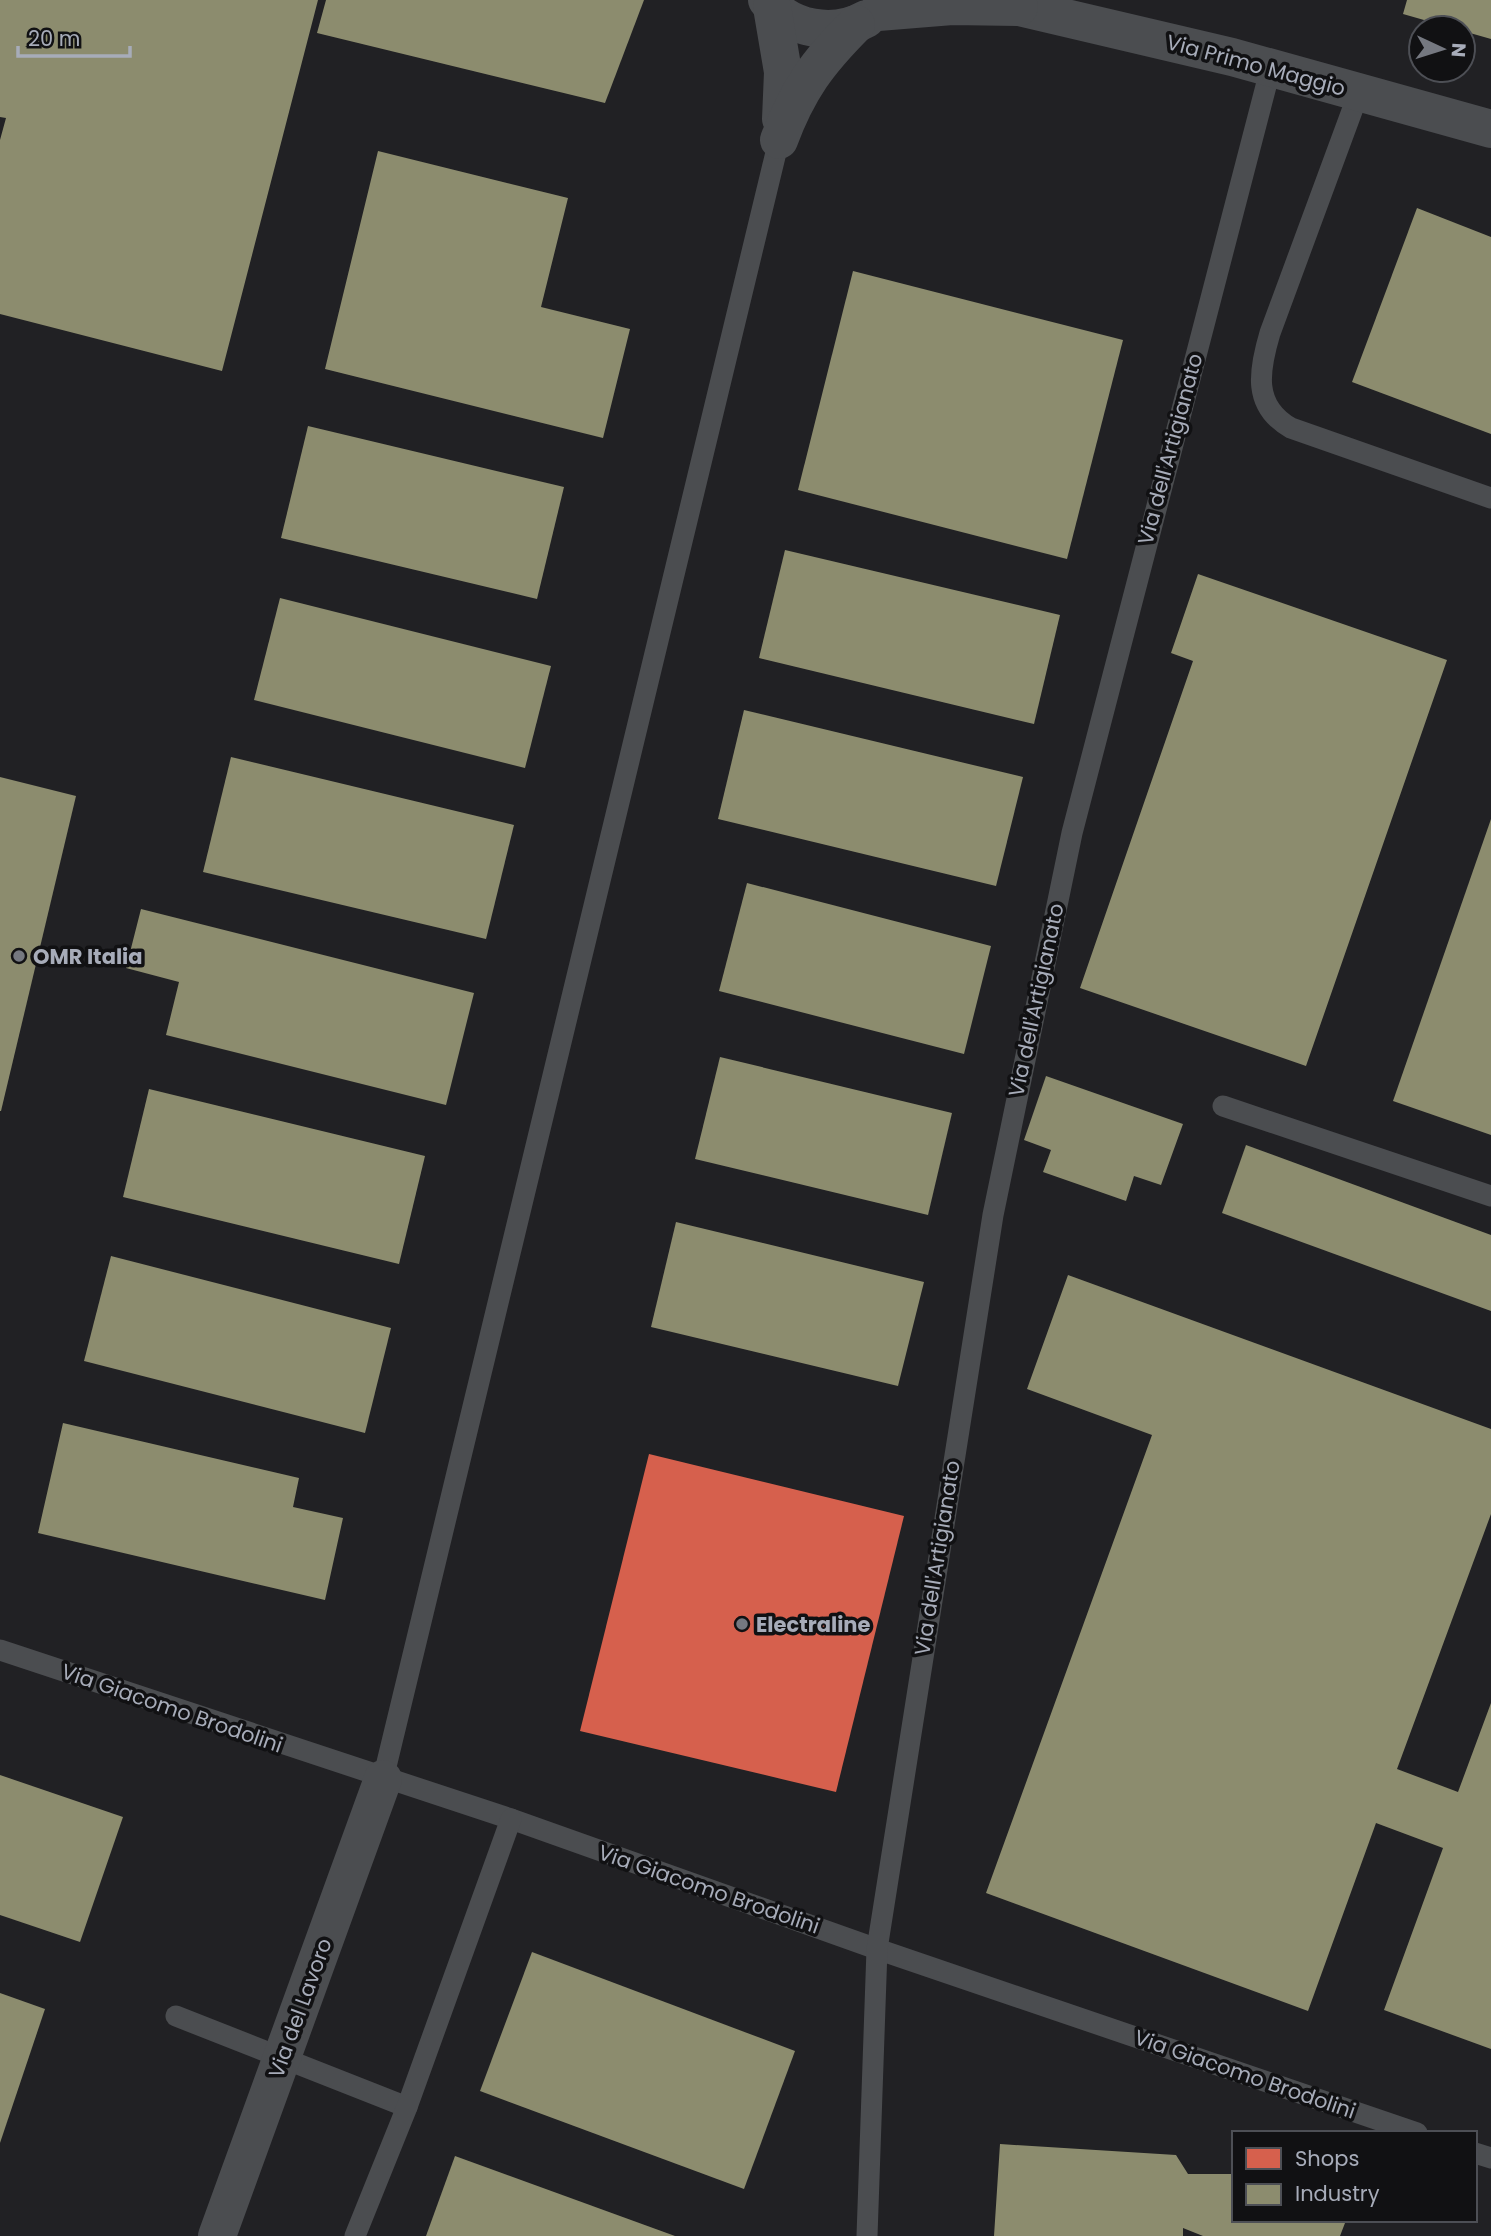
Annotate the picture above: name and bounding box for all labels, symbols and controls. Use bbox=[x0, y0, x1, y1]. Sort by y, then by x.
scale bar bbox=[18, 14, 130, 58]
north arrow bbox=[1407, 14, 1477, 84]
text: 20 m bbox=[28, 24, 81, 53]
street label: Via Primo Maggio bbox=[1163, 27, 1349, 103]
text: N bbox=[1444, 42, 1472, 58]
street label: Via dell'Artigianato bbox=[1130, 350, 1210, 548]
street label: Via dell'Artigianato bbox=[1001, 901, 1071, 1099]
place label: OMR Italia bbox=[33, 942, 143, 971]
marker: OMR Italia bbox=[11, 948, 27, 964]
street label: Via dell'Artigianato bbox=[907, 1458, 967, 1658]
place label: Electraline bbox=[756, 1610, 871, 1639]
marker: Electraline bbox=[734, 1616, 750, 1632]
street label: Via Giacomo Brodolini bbox=[57, 1656, 287, 1760]
street label: Via Giacomo Brodolini bbox=[594, 1837, 824, 1941]
street label: Via del Lavoro bbox=[261, 1934, 339, 2082]
street label: Via Giacomo Brodolini bbox=[1130, 2022, 1360, 2126]
legend bbox=[1232, 2131, 1477, 2222]
text: Shops bbox=[1295, 2144, 1359, 2173]
text: Industry bbox=[1295, 2179, 1380, 2208]

